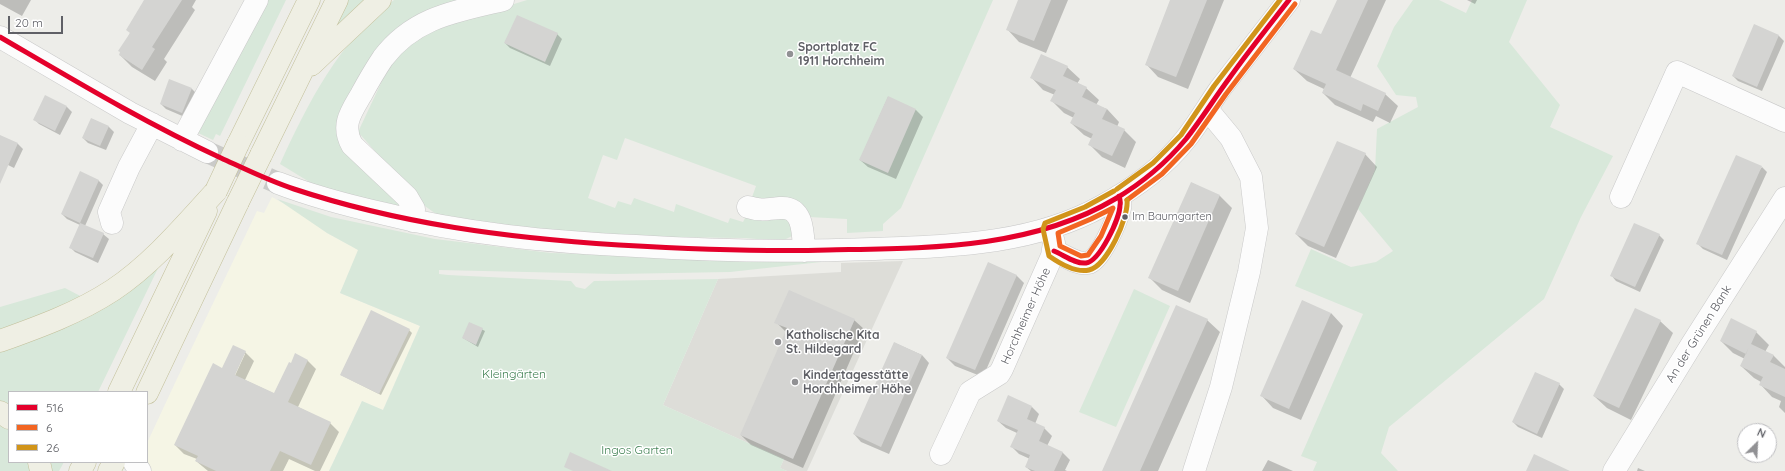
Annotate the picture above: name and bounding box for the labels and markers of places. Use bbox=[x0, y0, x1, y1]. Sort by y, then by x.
place label: Sportplatz FC 1911 Horchheim bbox=[798, 40, 885, 68]
marker: Sportplatz FC 1911 Horchheim bbox=[785, 49, 795, 59]
place label: Im Baumgarten bbox=[1132, 210, 1212, 224]
marker: Im Baumgarten bbox=[1120, 212, 1130, 222]
place label: Katholische Kita St. Hildegard bbox=[786, 328, 880, 356]
marker: Katholische Kita St. Hildegard bbox=[773, 337, 783, 347]
place label: Kindertagesstätte Horchheimer Höhe bbox=[803, 368, 911, 396]
marker: Kindertagesstätte Horchheimer Höhe bbox=[790, 377, 800, 387]

